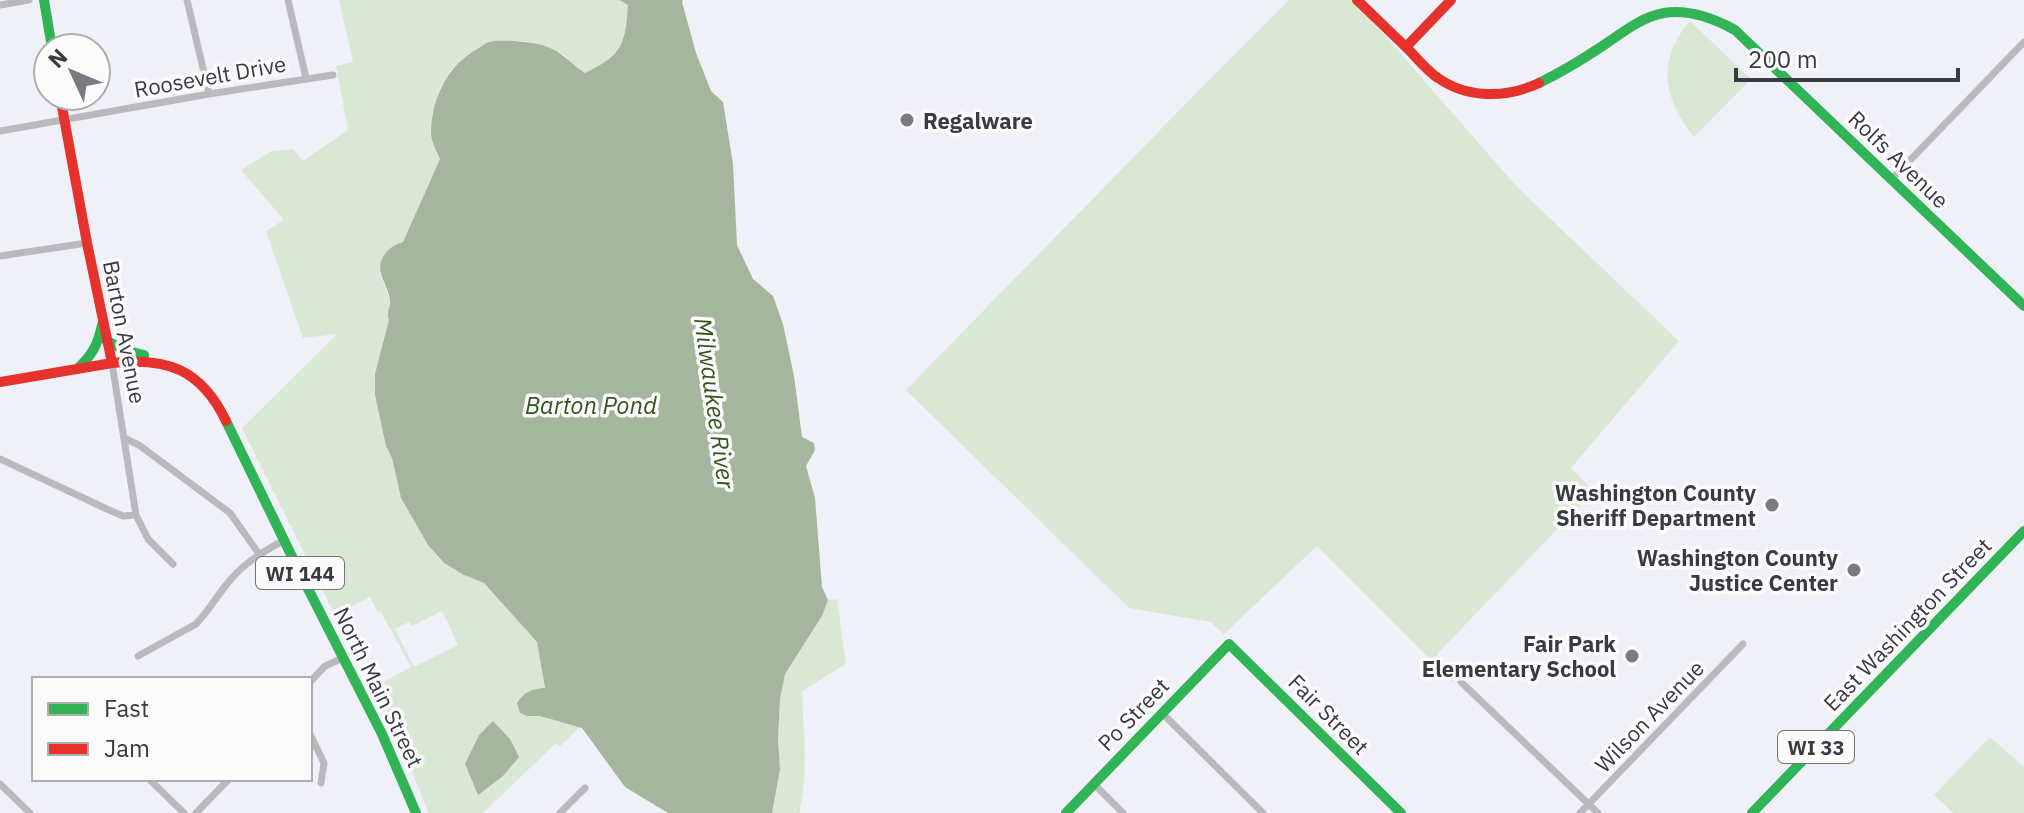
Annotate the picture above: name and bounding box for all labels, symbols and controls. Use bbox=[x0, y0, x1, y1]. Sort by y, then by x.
north arrow bbox=[32, 32, 112, 112]
scale bar bbox=[1736, 32, 1958, 82]
text: N bbox=[41, 42, 73, 74]
text: 200 m bbox=[1748, 43, 1818, 75]
street label: Roosevelt Drive bbox=[132, 48, 288, 104]
street label: Rolfs Avenue bbox=[1843, 104, 1955, 214]
place label: Regalware bbox=[923, 106, 1033, 135]
marker: Regalware bbox=[898, 111, 916, 129]
street label: Barton Avenue bbox=[97, 258, 153, 406]
water label: Milwaukee River bbox=[687, 315, 743, 492]
water label: Barton Pond bbox=[525, 389, 657, 421]
place label: Washington County Sheriff Department bbox=[1555, 478, 1756, 532]
marker: Washington County Sheriff Department bbox=[1763, 496, 1781, 514]
street label: East Washington Street bbox=[1817, 531, 1997, 717]
place label: Washington County Justice Center bbox=[1637, 543, 1838, 597]
road number: WI 144 bbox=[256, 557, 344, 589]
marker: Washington County Justice Center bbox=[1845, 561, 1863, 579]
street label: North Main Street bbox=[328, 602, 430, 772]
place label: Fair Park Elementary School bbox=[1422, 629, 1616, 683]
marker: Fair Park Elementary School bbox=[1623, 647, 1641, 665]
street label: Wilson Avenue bbox=[1588, 654, 1710, 778]
street label: Fair Street bbox=[1283, 668, 1375, 760]
street label: Po Street bbox=[1091, 671, 1175, 757]
legend bbox=[32, 677, 312, 781]
text: Fast bbox=[104, 692, 149, 724]
road number: WI 33 bbox=[1778, 731, 1854, 763]
text: Jam bbox=[104, 732, 150, 764]

